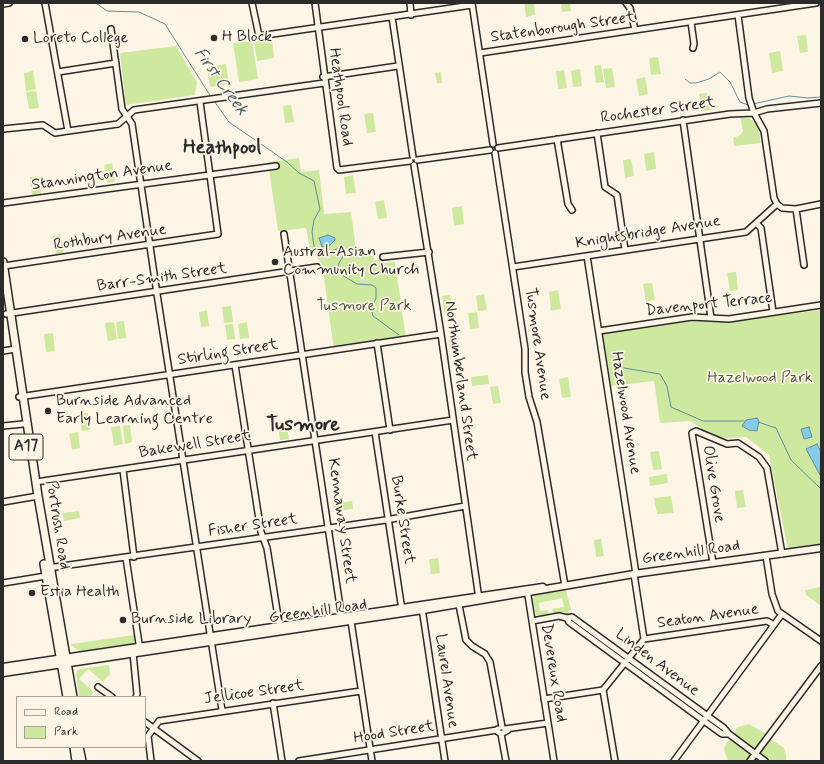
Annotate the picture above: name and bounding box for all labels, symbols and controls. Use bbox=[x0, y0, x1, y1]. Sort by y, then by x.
street label: Statenborough Street bbox=[489, 8, 637, 48]
place label: H Block bbox=[222, 28, 272, 48]
place label: Loreto College bbox=[33, 29, 128, 49]
marker: H Block bbox=[209, 33, 219, 43]
marker: Loreto College bbox=[20, 34, 30, 44]
water label: First Creek bbox=[189, 44, 251, 120]
street label: Heathpool Road bbox=[324, 47, 356, 147]
street label: Rochester Street bbox=[599, 93, 717, 129]
district label: Heathpool bbox=[183, 137, 261, 161]
street label: Stannington Avenue bbox=[31, 157, 173, 195]
street label: Knightsbridge Avenue bbox=[574, 212, 722, 254]
street label: Rothbury Avenue bbox=[52, 221, 168, 255]
place label: Austral-Asian Community Church bbox=[283, 243, 419, 281]
marker: Austral-Asian Community Church bbox=[270, 257, 280, 267]
street label: Barr-Smith Street bbox=[96, 259, 228, 297]
street label: Tusmore Avenue bbox=[520, 287, 554, 401]
street label: Davenport Terrace bbox=[645, 289, 773, 321]
park label: Tusmore Park bbox=[317, 297, 411, 317]
street label: Northumberland Street bbox=[439, 300, 481, 462]
street label: Stirling Street bbox=[176, 336, 280, 370]
street label: Hazelwood Avenue bbox=[606, 350, 644, 476]
park label: Hazelwood Park bbox=[707, 369, 813, 389]
place label: Burnside Advanced Early Learning Centre bbox=[56, 392, 213, 430]
marker: Burnside Advanced Early Learning Centre bbox=[43, 406, 53, 416]
district label: Tusmore bbox=[266, 414, 340, 438]
street label: Bakewell Street bbox=[138, 427, 252, 463]
road number: A17 bbox=[9, 434, 43, 460]
street label: Olive Grove bbox=[697, 444, 729, 524]
street label: Kennaway Street bbox=[323, 457, 359, 585]
street label: Burke Street bbox=[385, 474, 419, 566]
street label: Portrush Road bbox=[40, 479, 74, 571]
street label: Fisher Street bbox=[207, 510, 299, 542]
street label: Greenhill Road bbox=[641, 537, 741, 569]
place label: Estia Health bbox=[40, 583, 119, 603]
marker: Estia Health bbox=[27, 588, 37, 598]
street label: Greenhill Road bbox=[268, 596, 368, 628]
street label: Seaton Avenue bbox=[656, 600, 760, 634]
place label: Burnside Library bbox=[131, 610, 251, 630]
marker: Burnside Library bbox=[118, 615, 128, 625]
street label: Devereux Road bbox=[536, 622, 570, 724]
street label: Linden Avenue bbox=[611, 625, 703, 701]
street label: Laurel Avenue bbox=[430, 633, 462, 729]
street label: Jellicoe Street bbox=[203, 676, 305, 710]
legend bbox=[16, 696, 146, 748]
text: Road bbox=[54, 704, 78, 720]
street label: Hood Street bbox=[352, 717, 436, 749]
text: Park bbox=[54, 724, 78, 740]

